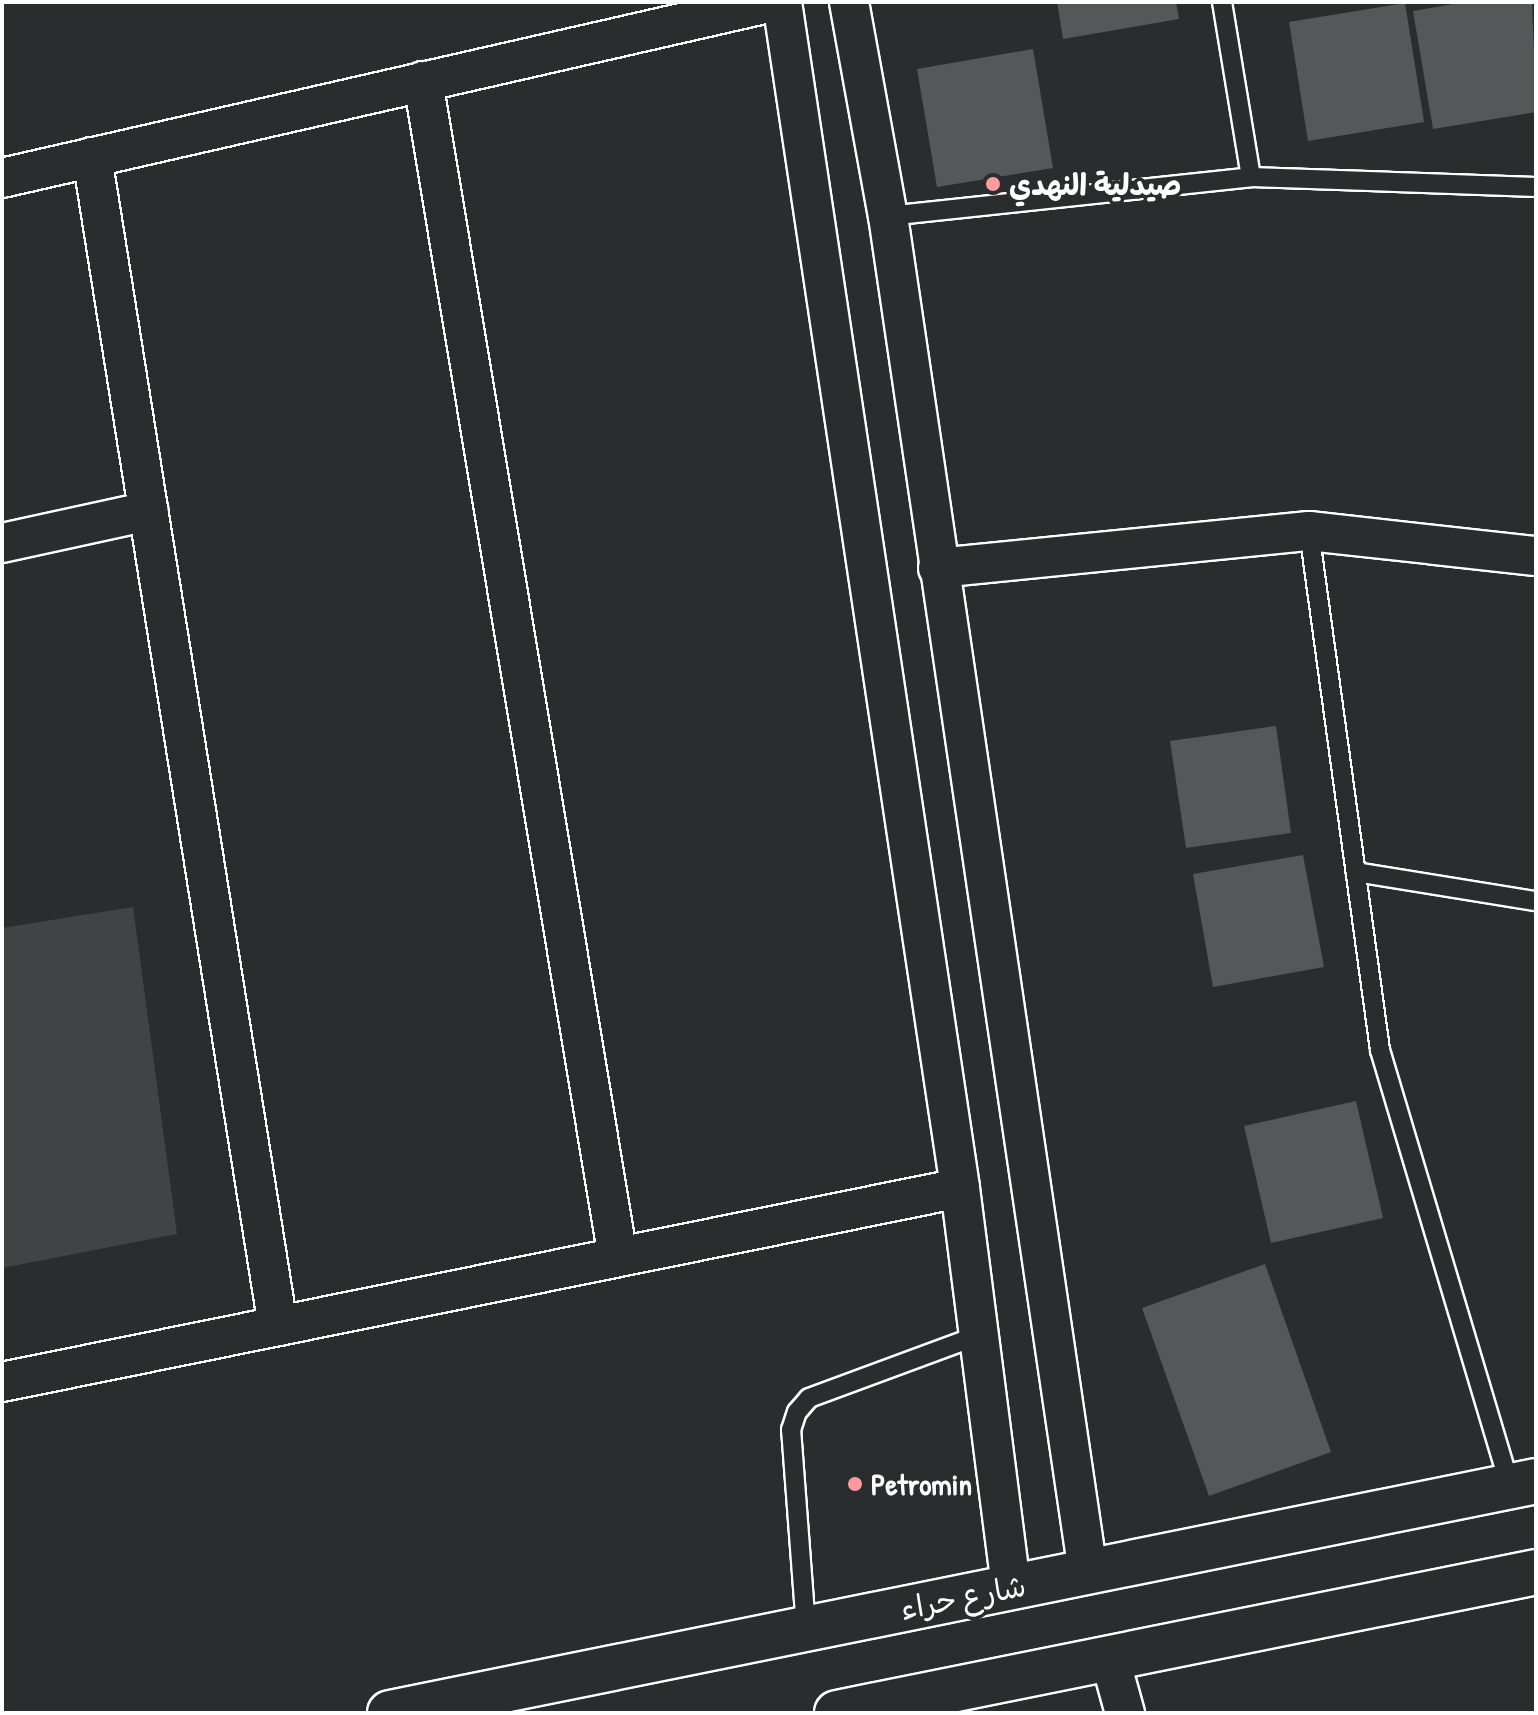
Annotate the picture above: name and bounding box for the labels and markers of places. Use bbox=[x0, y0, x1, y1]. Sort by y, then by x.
place label: صيدلية النهدي bbox=[1009, 166, 1182, 202]
marker: صيدلية النهدي bbox=[984, 175, 1002, 193]
place label: Petromin bbox=[871, 1466, 972, 1502]
marker: Petromin bbox=[846, 1475, 864, 1493]

